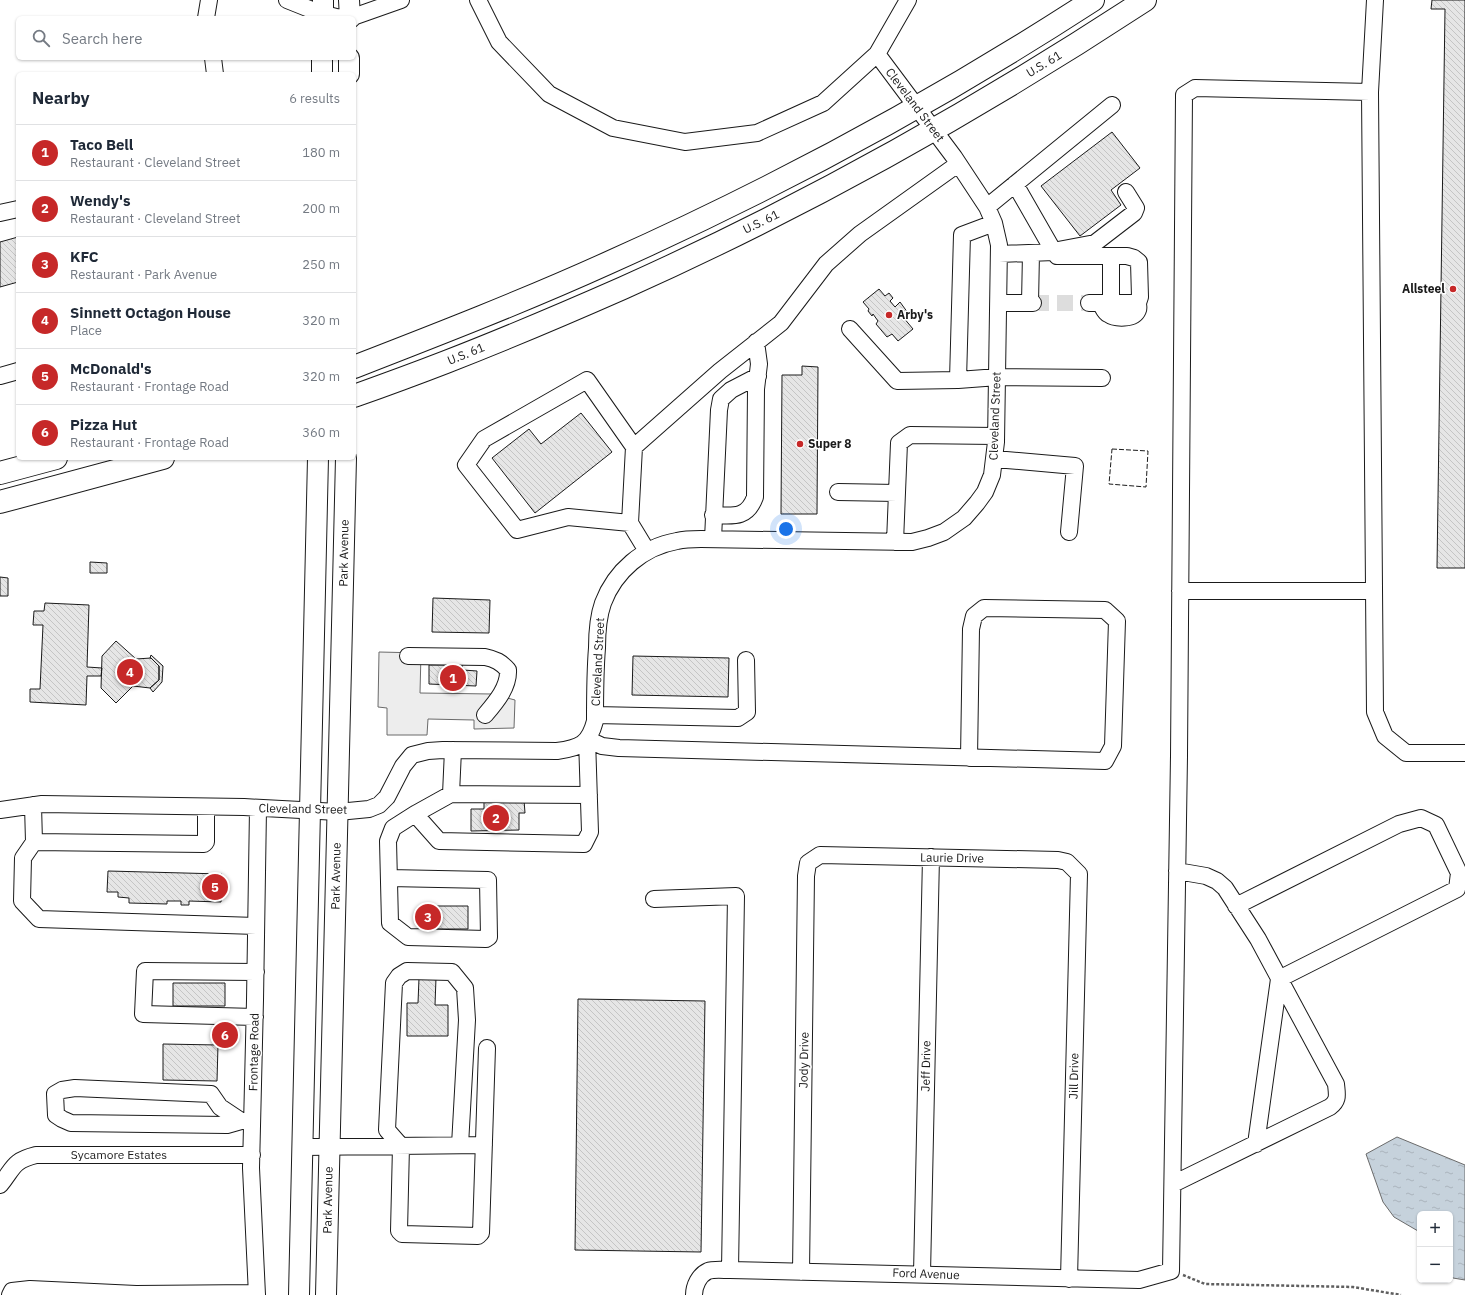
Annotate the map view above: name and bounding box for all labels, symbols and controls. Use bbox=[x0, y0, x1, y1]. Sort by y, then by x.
search box bbox=[16, 16, 356, 60]
icon: search bbox=[30, 27, 52, 49]
text: Search here bbox=[62, 29, 142, 48]
street label: U.S. 61 bbox=[1023, 47, 1064, 80]
street label: Cleveland Street bbox=[883, 65, 948, 145]
text: Nearby bbox=[32, 87, 90, 109]
text: 6 results bbox=[289, 90, 340, 107]
text: Taco Bell bbox=[70, 135, 133, 154]
text: 1 bbox=[41, 144, 49, 161]
text: 180 m bbox=[302, 144, 340, 161]
text: Restaurant · Cleveland Street bbox=[70, 154, 241, 171]
text: Wendy's bbox=[70, 191, 131, 210]
text: 2 bbox=[41, 200, 49, 217]
text: 200 m bbox=[302, 200, 340, 217]
street label: U.S. 61 bbox=[740, 206, 781, 237]
text: Restaurant · Cleveland Street bbox=[70, 210, 241, 227]
text: KFC bbox=[70, 247, 99, 266]
text: 3 bbox=[41, 256, 49, 273]
text: 250 m bbox=[302, 256, 340, 273]
text: Restaurant · Park Avenue bbox=[70, 266, 217, 283]
place label: Allsteel bbox=[1402, 281, 1445, 296]
marker: Allsteel bbox=[1448, 284, 1458, 294]
text: Sinnett Octagon House bbox=[70, 303, 231, 322]
place label: Arby's bbox=[897, 307, 933, 322]
marker: Arby's bbox=[884, 310, 894, 320]
text: 4 bbox=[41, 312, 49, 329]
text: 320 m bbox=[302, 312, 340, 329]
text: Place bbox=[70, 322, 102, 339]
street label: U.S. 61 bbox=[445, 339, 487, 368]
text: McDonald's bbox=[70, 359, 152, 378]
text: 5 bbox=[41, 368, 49, 385]
text: 320 m bbox=[302, 368, 340, 385]
street label: Cleveland Street bbox=[985, 371, 1004, 461]
text: Restaurant · Frontage Road bbox=[70, 378, 229, 395]
text: Pizza Hut bbox=[70, 415, 137, 434]
text: 6 bbox=[41, 424, 49, 441]
text: 360 m bbox=[302, 424, 340, 441]
text: Restaurant · Frontage Road bbox=[70, 434, 229, 451]
place label: Super 8 bbox=[808, 436, 852, 451]
marker: Super 8 bbox=[795, 439, 805, 449]
street label: Park Avenue bbox=[335, 519, 352, 587]
your location bbox=[776, 519, 796, 539]
street label: Cleveland Street bbox=[588, 617, 607, 707]
pin: 4 bbox=[117, 657, 143, 687]
pin: 1 bbox=[440, 663, 466, 693]
street label: Cleveland Street bbox=[258, 800, 348, 817]
pin: 2 bbox=[483, 803, 509, 833]
street label: Park Avenue bbox=[327, 842, 344, 910]
street label: Laurie Drive bbox=[920, 849, 984, 866]
pin: 5 bbox=[202, 872, 228, 902]
pin: 3 bbox=[415, 902, 441, 932]
street label: Frontage Road bbox=[245, 1013, 262, 1091]
pin: 6 bbox=[212, 1020, 238, 1050]
street label: Jody Drive bbox=[796, 1031, 811, 1088]
street label: Jeff Drive bbox=[918, 1040, 933, 1092]
street label: Jill Drive bbox=[1066, 1052, 1081, 1099]
street label: Sycamore Estates bbox=[71, 1147, 167, 1162]
street label: Park Avenue bbox=[319, 1166, 336, 1234]
map controls bbox=[1417, 1211, 1453, 1283]
button: + bbox=[1417, 1211, 1453, 1247]
button: − bbox=[1417, 1247, 1453, 1283]
street label: Ford Avenue bbox=[892, 1265, 960, 1282]

